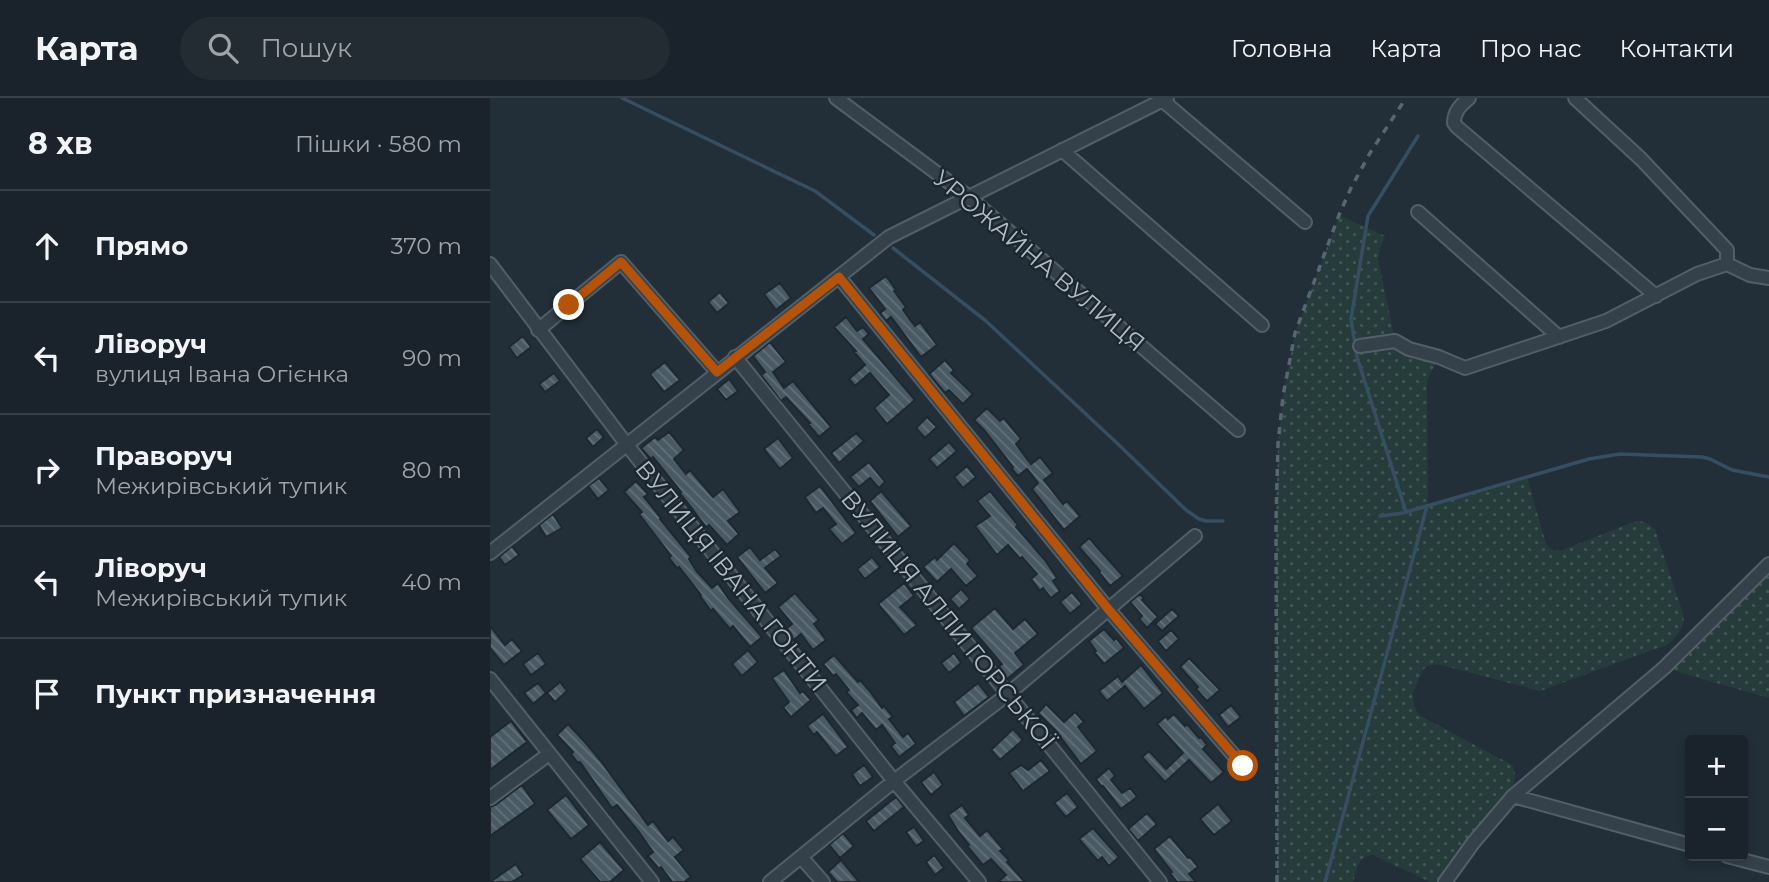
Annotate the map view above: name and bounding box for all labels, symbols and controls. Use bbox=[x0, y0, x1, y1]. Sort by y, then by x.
search box bbox=[180, 17, 670, 80]
text: Карта bbox=[35, 28, 138, 68]
icon: search bbox=[204, 29, 242, 67]
text: Пошук bbox=[260, 32, 352, 64]
text: Головна bbox=[1231, 34, 1332, 63]
text: Карта bbox=[1370, 34, 1442, 63]
text: Про нас bbox=[1480, 34, 1582, 63]
text: Контакти bbox=[1620, 34, 1734, 63]
text: 8 хв bbox=[28, 125, 93, 162]
text: Пішки · 580 m bbox=[295, 130, 462, 158]
street label: УРОЖАЙНА ВУЛИЦЯ bbox=[928, 164, 1151, 358]
icon: ahead bbox=[28, 227, 66, 265]
text: Прямо bbox=[95, 230, 188, 262]
text: 370 m bbox=[391, 232, 462, 260]
route end bbox=[553, 289, 584, 320]
text: Ліворуч bbox=[95, 328, 207, 360]
icon: left bbox=[28, 339, 66, 377]
text: 90 m bbox=[402, 344, 462, 372]
text: вулиця Івана Огієнка bbox=[95, 360, 349, 388]
text: Праворуч bbox=[95, 440, 233, 472]
icon: right bbox=[28, 451, 66, 489]
street label: ВУЛИЦЯ ІВАНА ГОНТИ bbox=[629, 455, 833, 697]
text: 80 m bbox=[402, 456, 462, 484]
text: Межирівський тупик bbox=[95, 472, 347, 500]
street label: ВУЛИЦЯ АЛЛИ ГОРСЬКОЇ bbox=[835, 485, 1062, 755]
text: Ліворуч bbox=[95, 552, 207, 584]
icon: left bbox=[28, 563, 66, 601]
text: 40 m bbox=[401, 568, 462, 596]
text: Межирівський тупик bbox=[95, 584, 347, 612]
icon: arrive bbox=[28, 675, 66, 713]
text: Пункт призначення bbox=[95, 678, 376, 710]
map controls bbox=[1685, 735, 1748, 861]
button: + bbox=[1685, 735, 1748, 798]
route start bbox=[1227, 750, 1258, 781]
button: − bbox=[1685, 798, 1748, 861]

